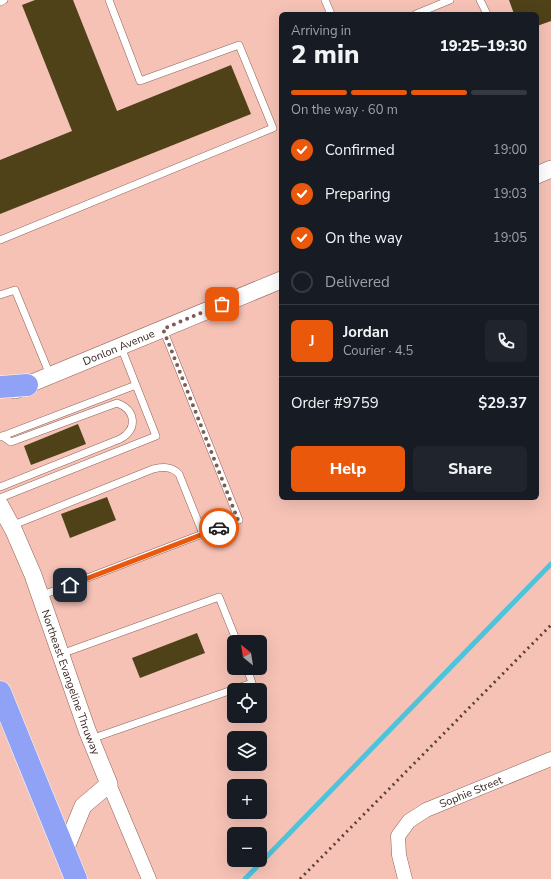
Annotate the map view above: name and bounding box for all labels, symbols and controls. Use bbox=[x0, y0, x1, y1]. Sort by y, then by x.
text: Arriving in bbox=[291, 22, 351, 40]
text: 19:25–19:30 bbox=[440, 36, 527, 56]
text: 2 min bbox=[291, 37, 359, 72]
text: On the way · 60 m bbox=[291, 101, 398, 119]
icon: check bbox=[291, 139, 313, 161]
text: Confirmed bbox=[325, 140, 395, 160]
text: 19:00 bbox=[493, 141, 527, 159]
icon: check bbox=[291, 183, 313, 205]
text: Preparing bbox=[325, 184, 390, 204]
text: 19:03 bbox=[493, 185, 527, 203]
icon: check bbox=[291, 227, 313, 249]
text: On the way bbox=[325, 228, 403, 248]
text: 19:05 bbox=[493, 229, 527, 247]
text: Delivered bbox=[325, 272, 390, 292]
pin bbox=[205, 287, 239, 321]
icon: bag bbox=[211, 293, 233, 315]
button: phone bbox=[485, 320, 527, 362]
text: Jordan bbox=[343, 322, 389, 342]
street label: Donlon Avenue bbox=[80, 326, 157, 369]
text: J bbox=[309, 331, 315, 351]
text: Courier · 4.5 bbox=[343, 342, 413, 360]
text: Order #9759 bbox=[291, 393, 379, 413]
text: $29.37 bbox=[478, 393, 527, 413]
button: Help bbox=[291, 446, 405, 492]
button: Share bbox=[413, 446, 527, 492]
courier bbox=[199, 508, 239, 548]
icon: car bbox=[208, 517, 230, 539]
pin bbox=[53, 568, 87, 602]
icon: home bbox=[59, 574, 81, 596]
street label: Northeast Evangeline Thruway bbox=[38, 608, 104, 757]
north arrow bbox=[227, 635, 267, 675]
map controls bbox=[227, 635, 267, 867]
button: locate bbox=[227, 683, 267, 723]
button: layers bbox=[227, 731, 267, 771]
street label: Sophie Street bbox=[437, 772, 505, 811]
button: + bbox=[227, 779, 267, 819]
button: − bbox=[227, 827, 267, 867]

